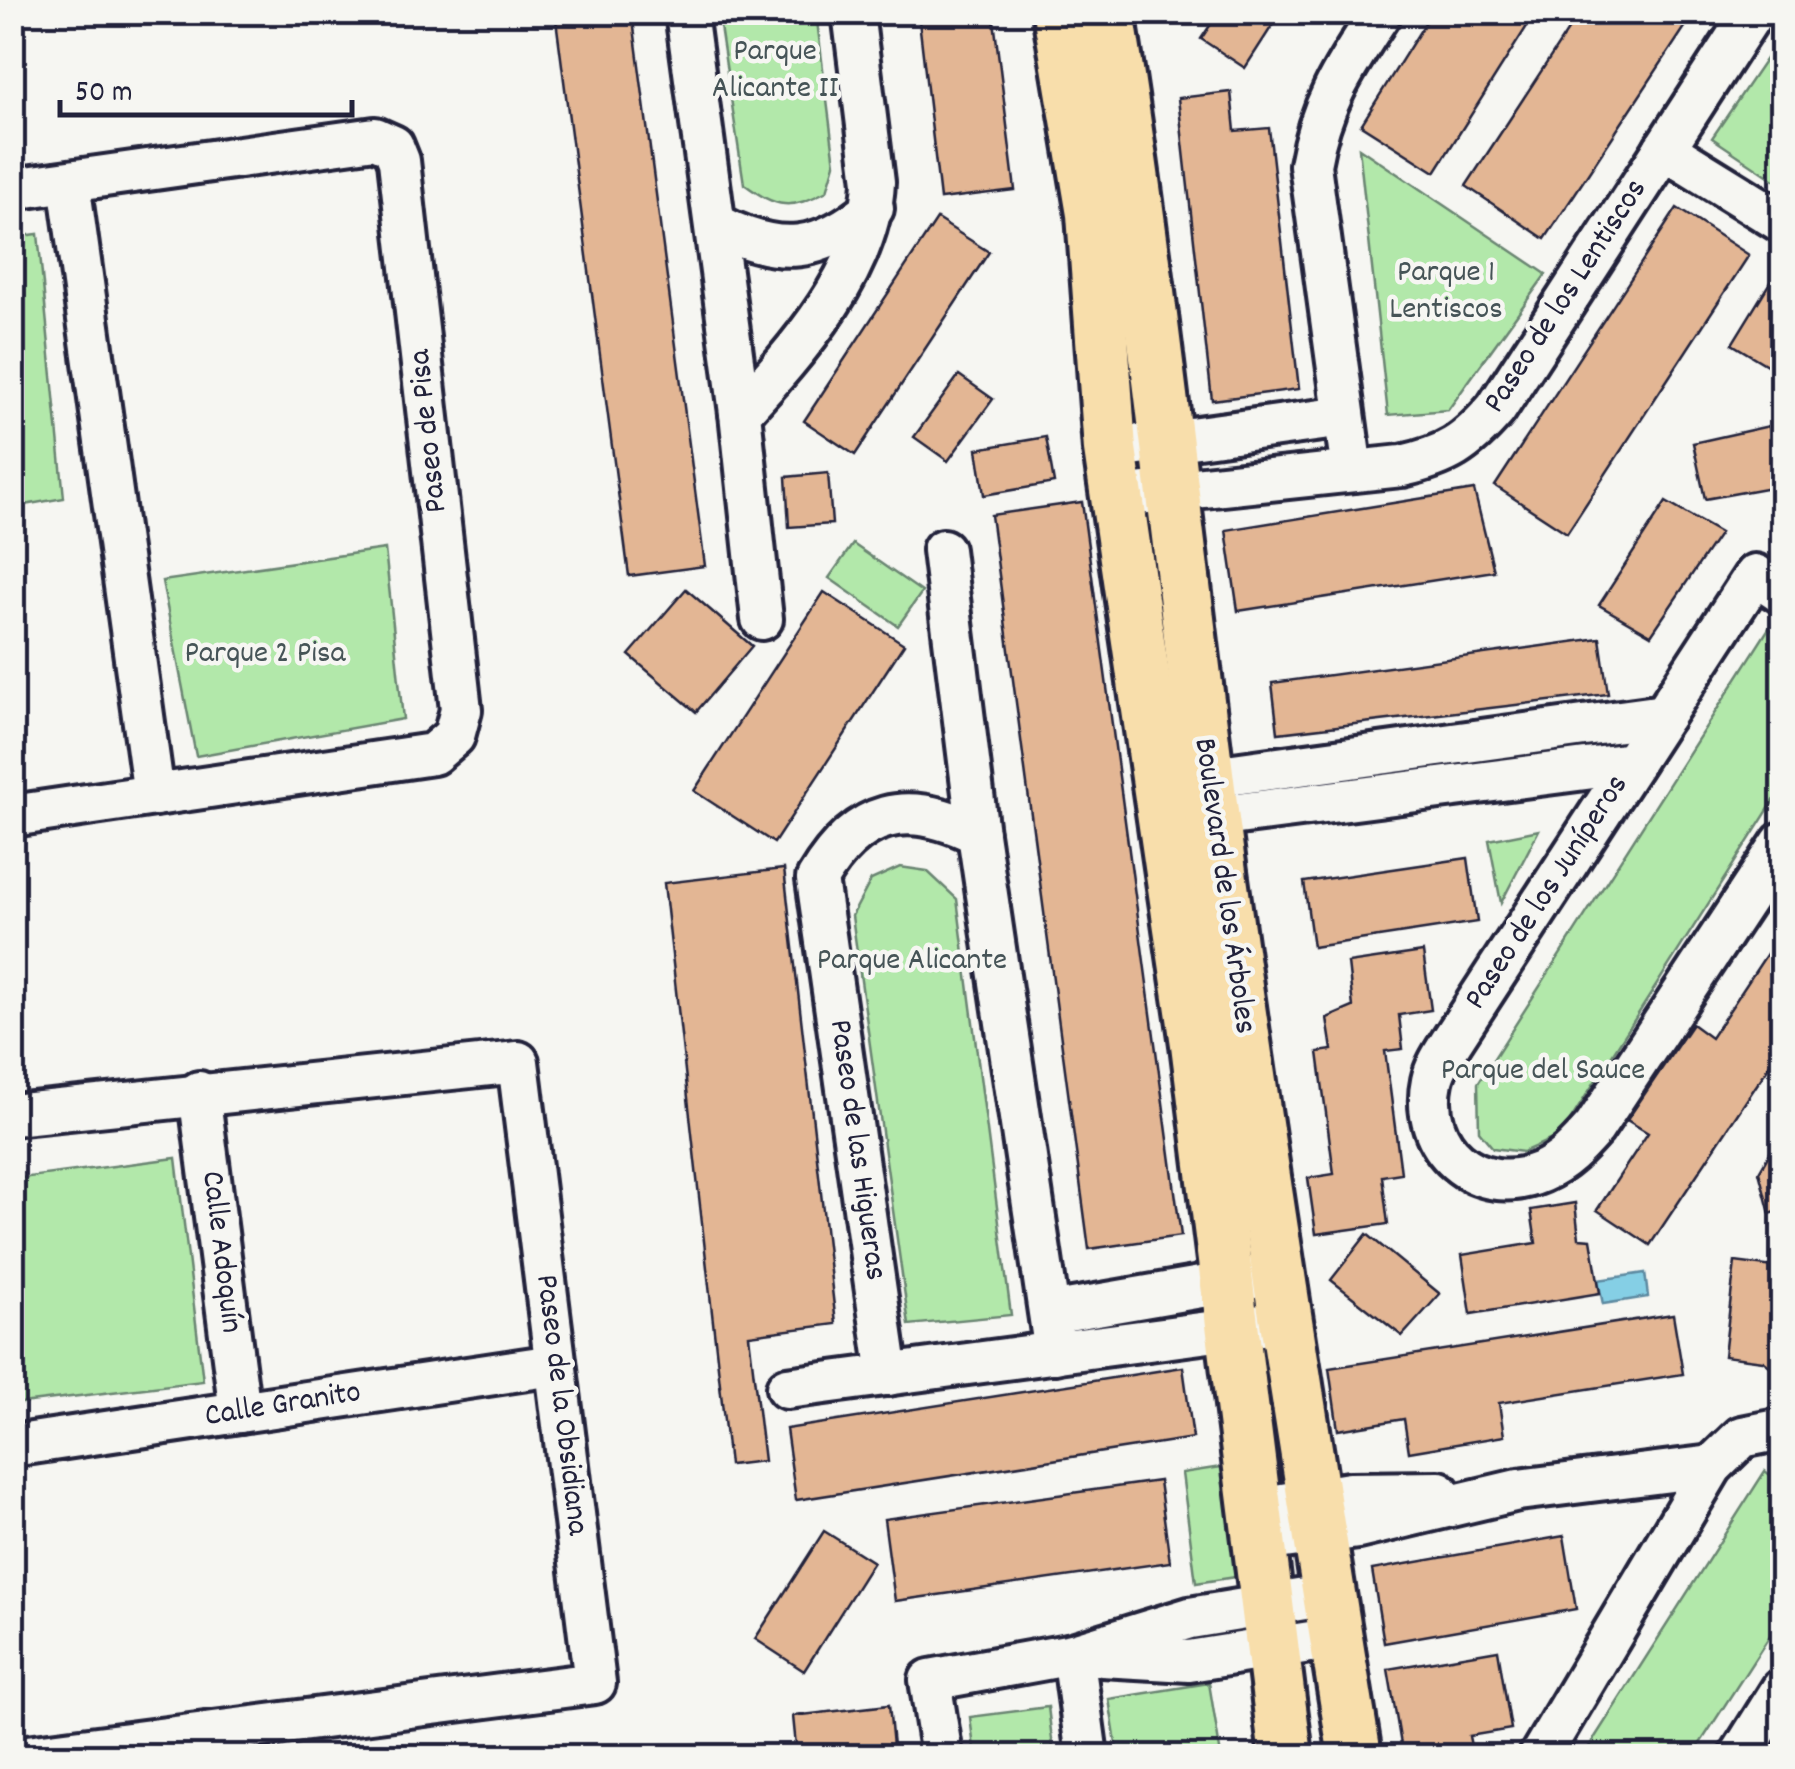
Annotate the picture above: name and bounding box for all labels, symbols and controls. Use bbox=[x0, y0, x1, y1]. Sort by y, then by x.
park label: Parque Alicante II bbox=[712, 30, 838, 113]
scale bar bbox=[60, 55, 352, 117]
text: 50 m bbox=[75, 73, 133, 116]
street label: Paseo de los Lentiscos bbox=[1474, 171, 1660, 423]
park label: Parque 1 Lentiscos bbox=[1389, 251, 1503, 334]
street label: Paseo de Pisa bbox=[398, 346, 461, 515]
park label: Parque 2 Pisa bbox=[184, 632, 347, 678]
street label: Boulevard de los Árboles bbox=[1179, 735, 1267, 1037]
street label: Paseo de los Juníperos bbox=[1455, 766, 1641, 1020]
park label: Parque Alicante bbox=[817, 939, 1007, 985]
street label: Paseo de las Higueras bbox=[815, 1017, 897, 1283]
park label: Parque del Sauce bbox=[1441, 1049, 1645, 1095]
street label: Calle Adoquín bbox=[187, 1168, 253, 1336]
street label: Paseo de la Obsidiana bbox=[521, 1272, 599, 1539]
street label: Calle Granito bbox=[202, 1371, 364, 1441]

